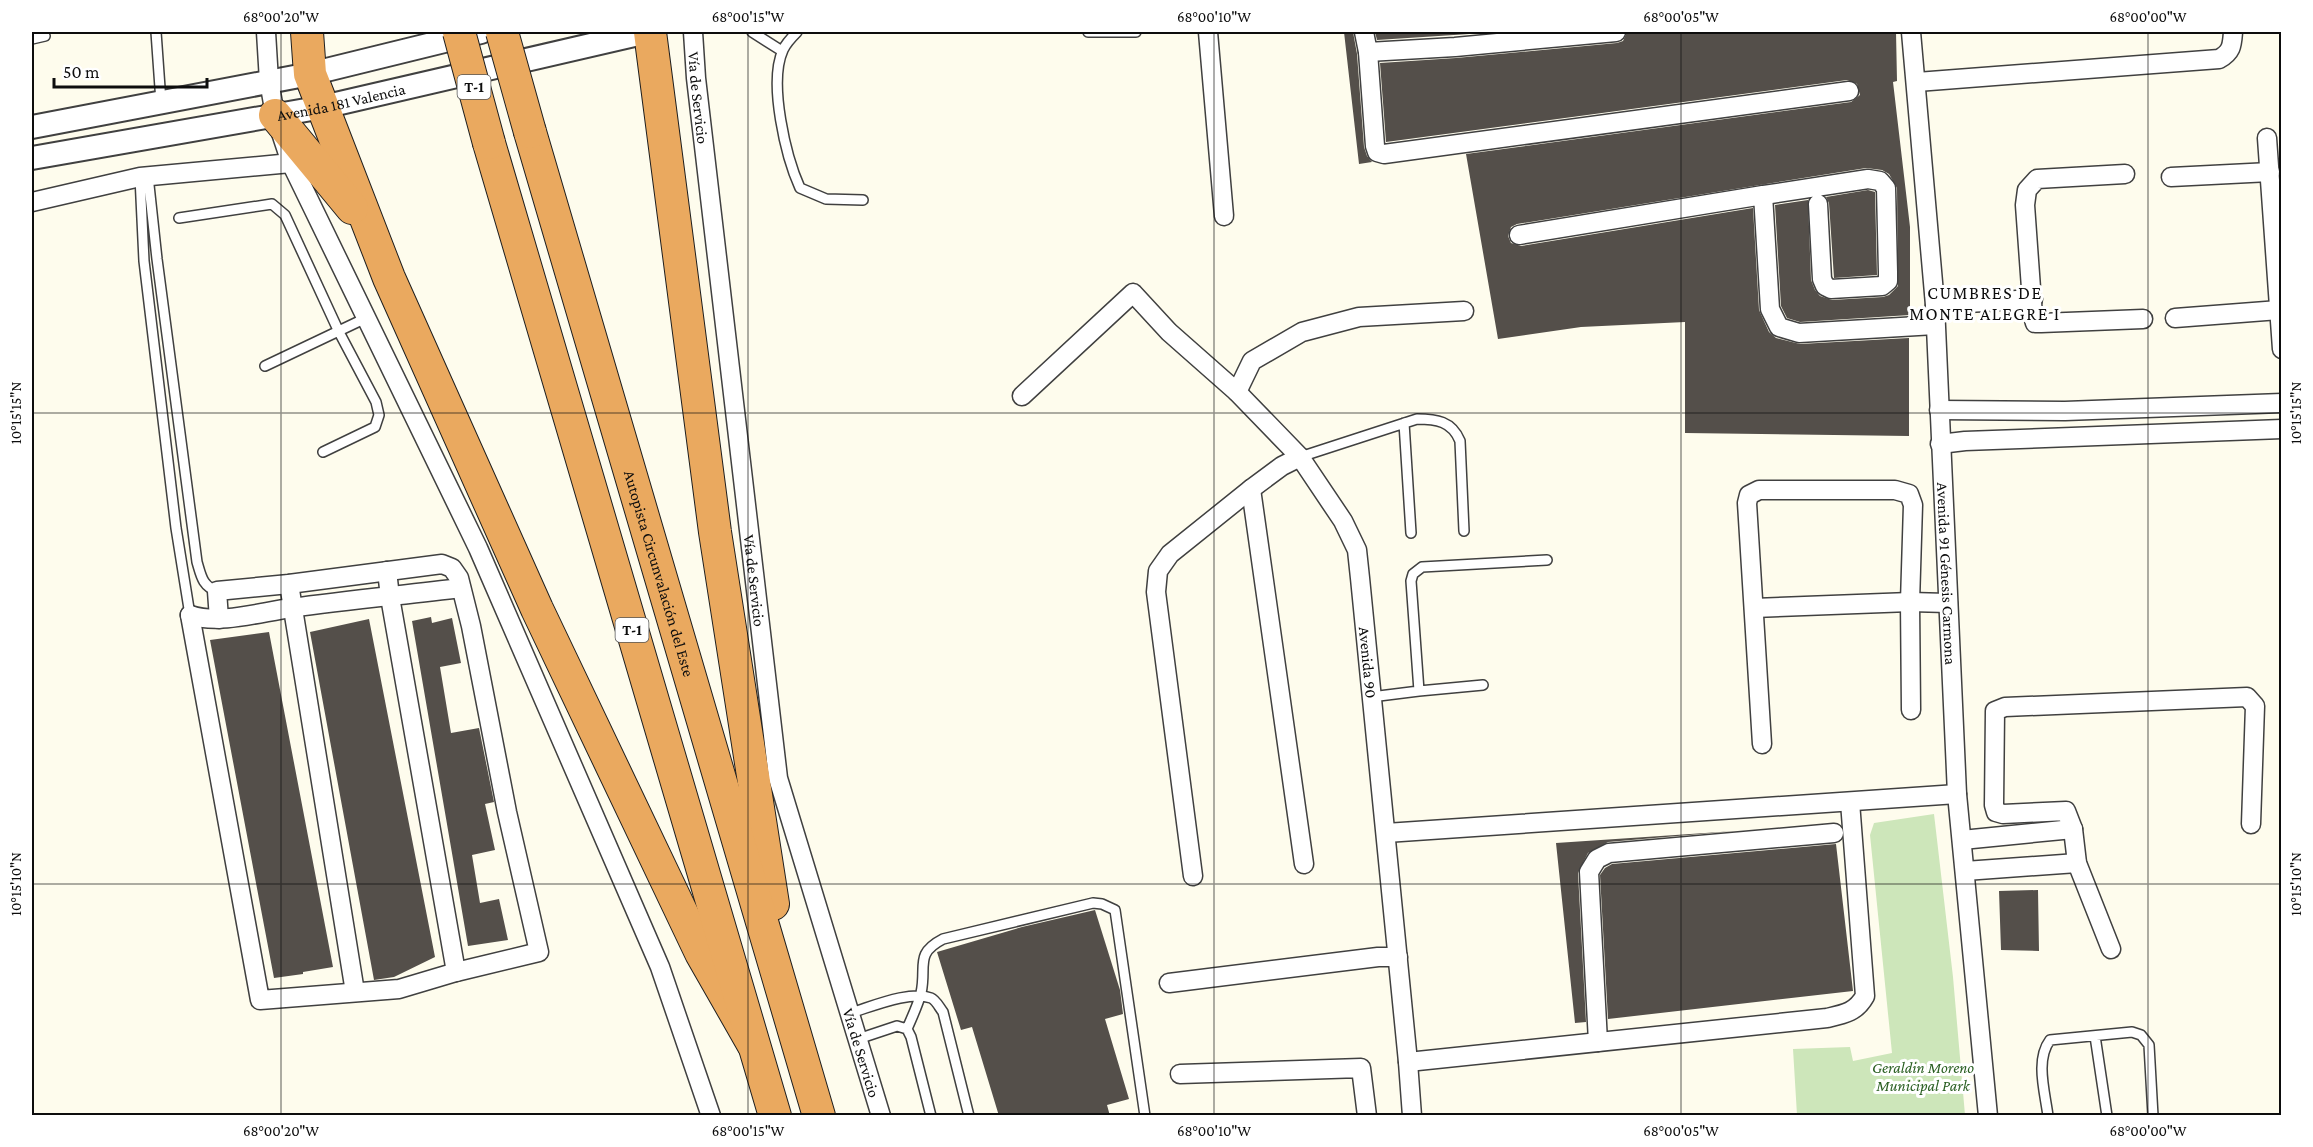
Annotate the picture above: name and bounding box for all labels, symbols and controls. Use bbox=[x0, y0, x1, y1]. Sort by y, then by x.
text: 68°00'20"W bbox=[243, 9, 319, 25]
text: 68°00'15"W bbox=[712, 9, 785, 25]
text: 68°00'10"W bbox=[1177, 9, 1251, 25]
text: 68°00'05"W bbox=[1643, 9, 1719, 25]
text: 68°00'00"W bbox=[2110, 9, 2187, 25]
scale bar bbox=[54, 51, 207, 89]
street label: Vía de Servicio bbox=[686, 51, 712, 145]
text: 50 m bbox=[63, 62, 100, 82]
road number: T-1 bbox=[458, 75, 490, 99]
street label: Avenida 181 Valencia bbox=[275, 80, 407, 123]
district label: CUMBRES DE MONTE ALEGRE I bbox=[1909, 283, 2061, 324]
text: 10°15'15"N bbox=[8, 382, 24, 444]
text: 10°15'15"N bbox=[2288, 382, 2304, 444]
street label: Autopista Circunvalación del Este bbox=[621, 468, 698, 678]
street label: Avenida 91 Génesis Carmona bbox=[1934, 482, 1960, 666]
street label: Vía de Servicio bbox=[741, 534, 769, 627]
road number: T-1 bbox=[616, 618, 648, 642]
street label: Avenida 90 bbox=[1356, 626, 1380, 699]
text: 10°15'10"N bbox=[8, 852, 24, 916]
text: 10°15'10"N bbox=[2288, 852, 2304, 916]
street label: Vía de Servicio bbox=[840, 1006, 883, 1099]
park label: Geraldin Moreno Municipal Park bbox=[1872, 1059, 1974, 1095]
text: 68°00'20"W bbox=[243, 1123, 319, 1139]
text: 68°00'15"W bbox=[712, 1123, 785, 1139]
text: 68°00'10"W bbox=[1177, 1123, 1251, 1139]
text: 68°00'05"W bbox=[1643, 1123, 1719, 1139]
text: 68°00'00"W bbox=[2110, 1123, 2187, 1139]

